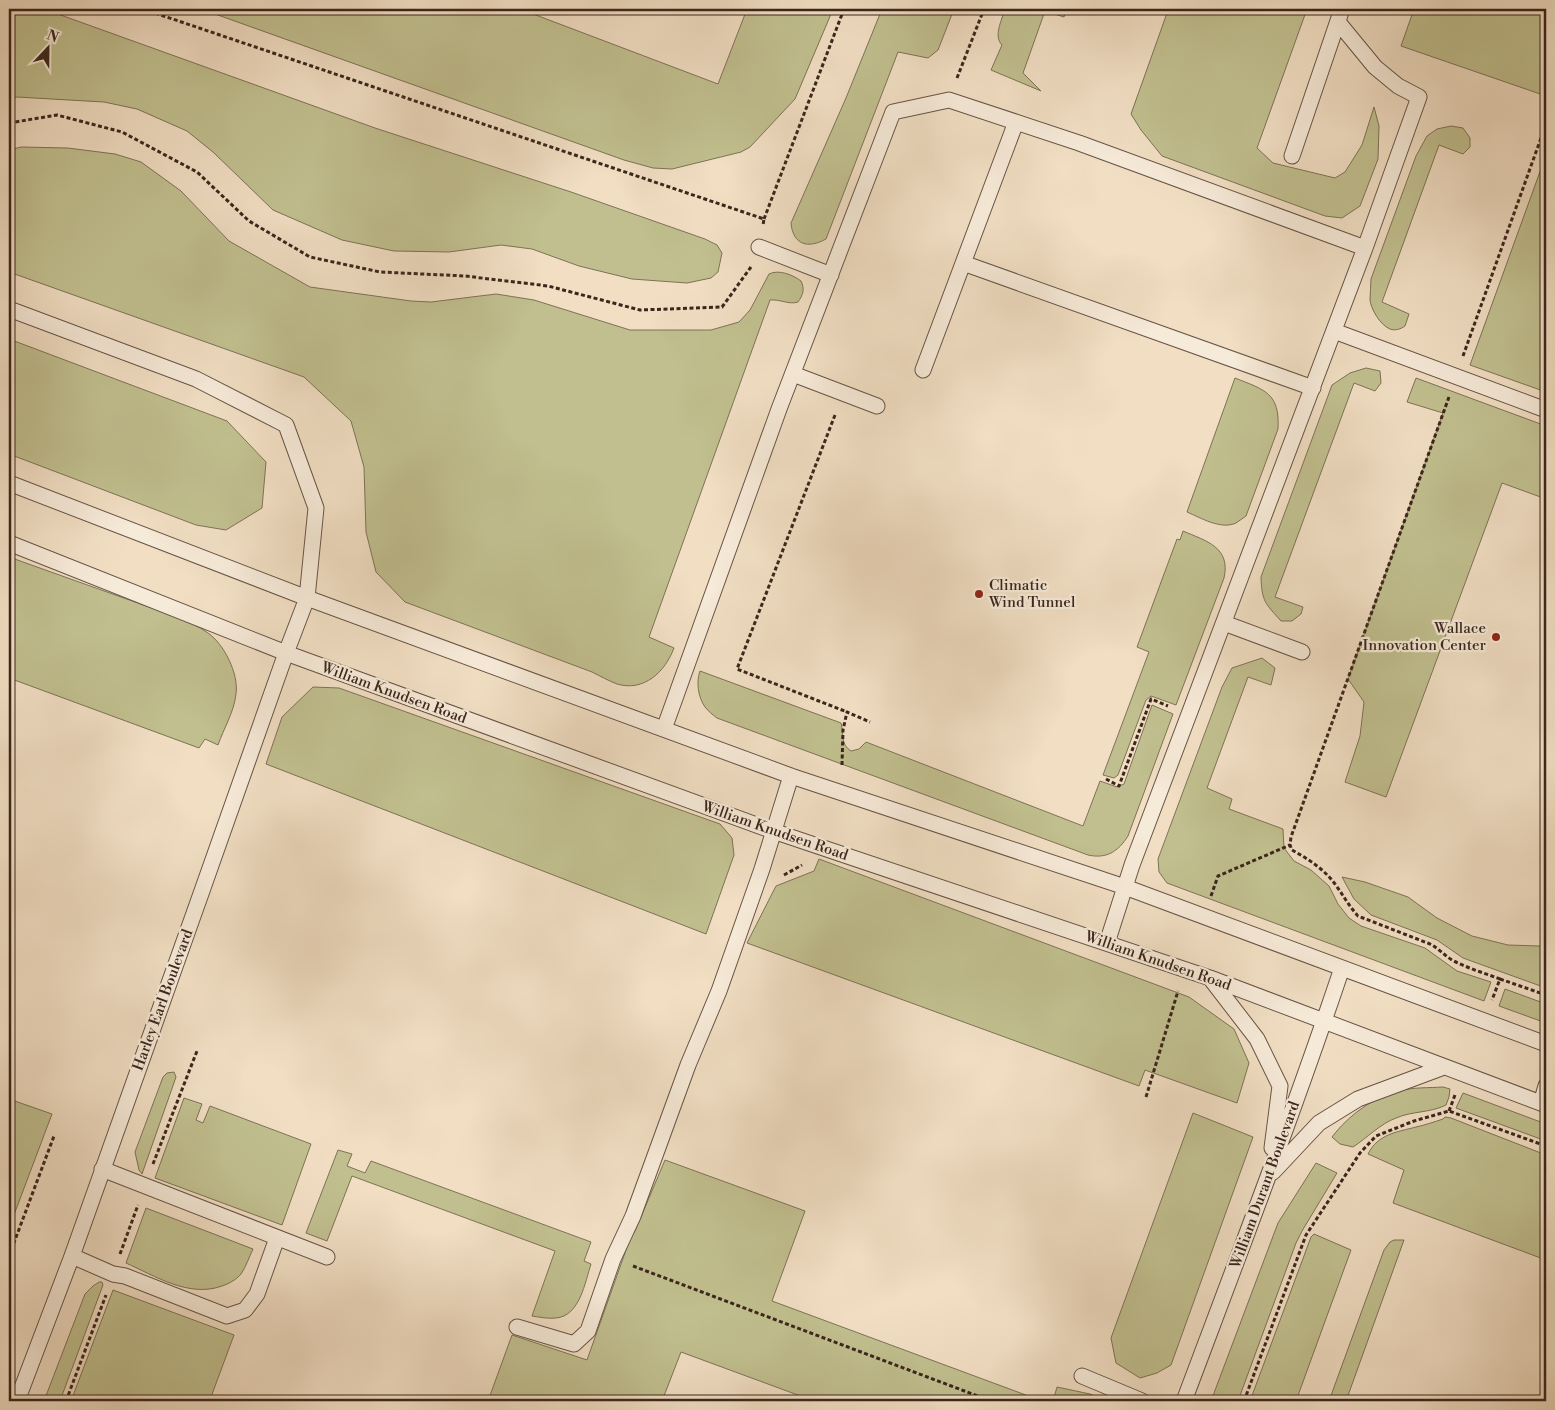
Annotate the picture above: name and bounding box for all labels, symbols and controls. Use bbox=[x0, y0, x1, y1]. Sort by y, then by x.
north arrow bbox=[22, 22, 72, 72]
text: N bbox=[44, 26, 61, 47]
place label: Climatic Wind Tunnel bbox=[988, 576, 1076, 612]
marker: Climatic Wind Tunnel bbox=[973, 588, 985, 600]
place label: Wallace Innovation Center bbox=[1363, 619, 1487, 655]
marker: Wallace Innovation Center bbox=[1490, 631, 1502, 643]
street label: William Knudsen Road bbox=[318, 657, 470, 728]
street label: William Knudsen Road bbox=[698, 797, 851, 865]
street label: Harley Earl Boulevard bbox=[129, 926, 198, 1073]
street label: William Knudsen Road bbox=[1081, 927, 1234, 995]
street label: William Durant Boulevard bbox=[1226, 1098, 1304, 1272]

